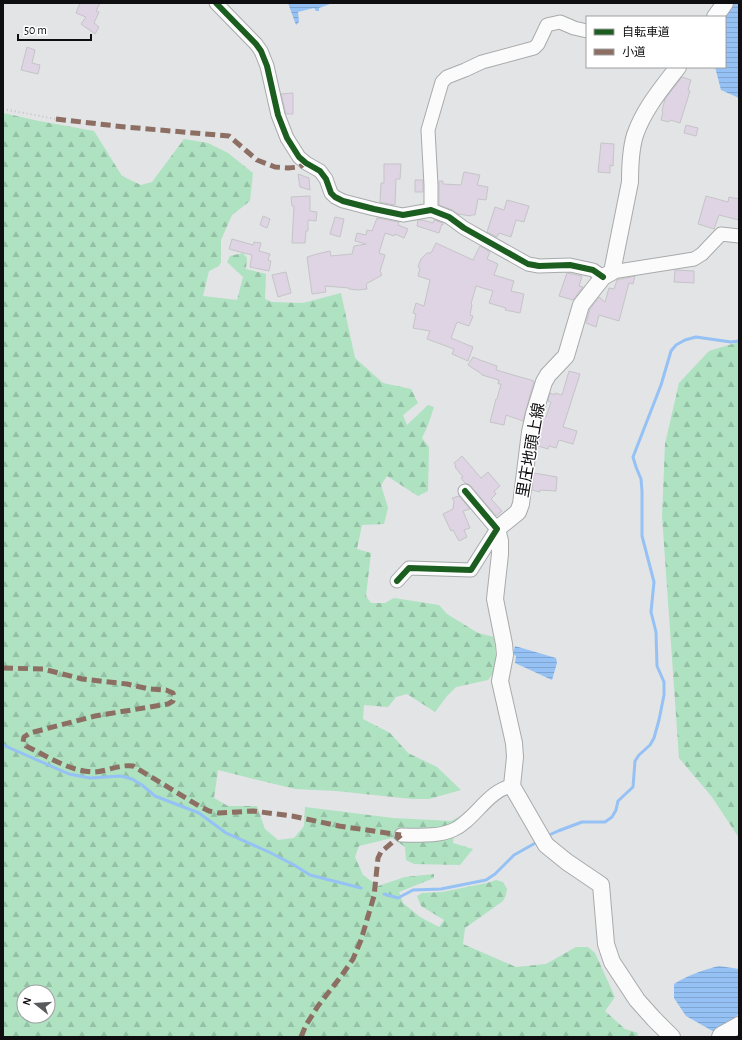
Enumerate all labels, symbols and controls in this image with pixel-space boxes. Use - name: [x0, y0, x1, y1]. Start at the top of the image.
- scale bar: [18, 16, 91, 42]
- legend: [586, 16, 726, 68]
- text: 50 m: [24, 24, 47, 36]
- text: 自転車道: [622, 25, 670, 38]
- text: 小道: [622, 45, 646, 58]
- street label: 里庄地頭上線: [514, 401, 547, 499]
- north arrow: [16, 984, 56, 1024]
- text: N: [21, 996, 33, 1006]

